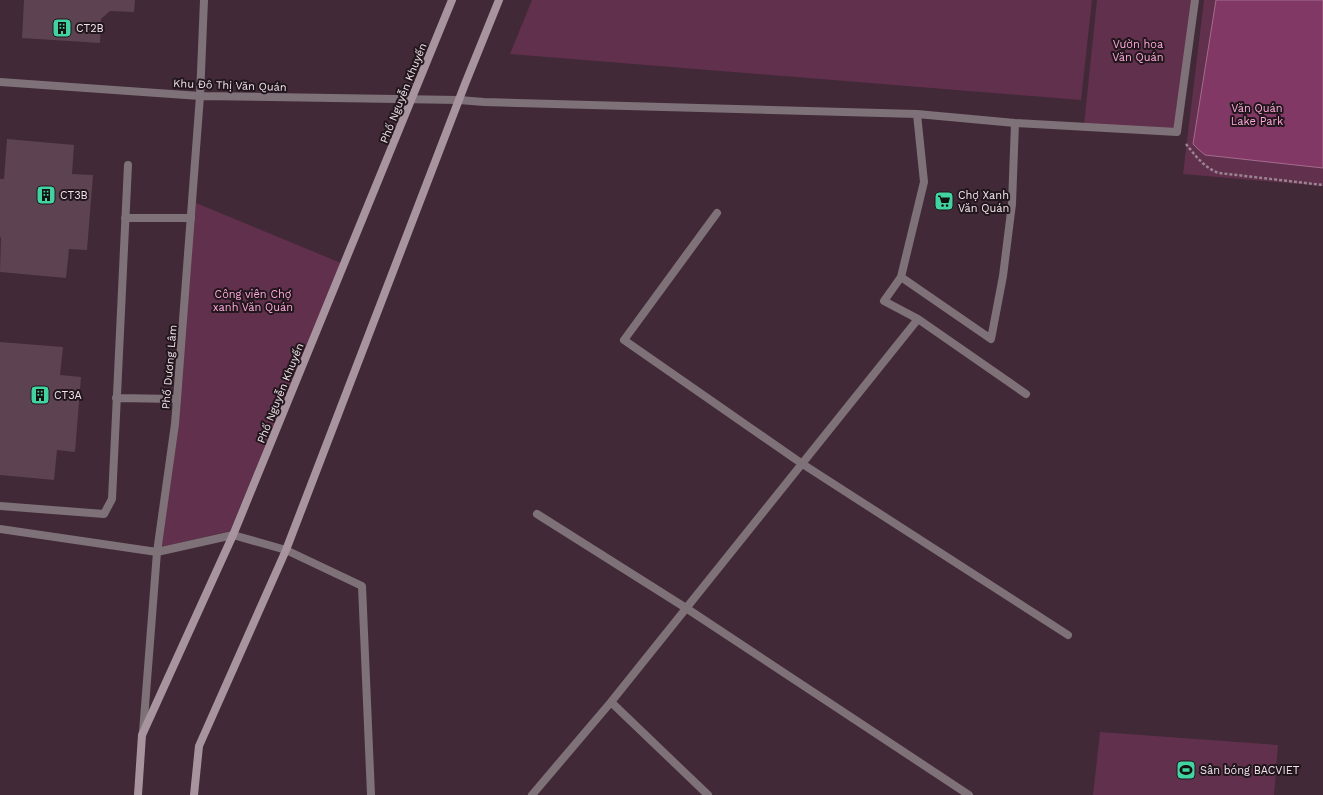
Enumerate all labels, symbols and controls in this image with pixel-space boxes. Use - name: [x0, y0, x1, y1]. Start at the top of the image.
- building icon: CT2B: [51, 17, 73, 39]
- place label: CT2B: [76, 22, 104, 35]
- park label: Vườn hoa Văn Quán: [1112, 38, 1164, 64]
- street label: Phố Nguyễn Khuyến: [377, 41, 429, 145]
- street label: Khu Đô Thị Văn Quán: [173, 77, 287, 94]
- park label: Văn Quán Lake Park: [1231, 102, 1283, 128]
- building icon: CT3B: [35, 184, 57, 206]
- place label: CT3B: [60, 189, 88, 202]
- place label: Chợ Xanh Văn Quán: [958, 189, 1009, 215]
- supermarket icon: Chợ Xanh Văn Quán: [933, 190, 955, 212]
- park label: Công viên Chợ xanh Văn Quán: [213, 288, 293, 314]
- street label: Phố Dương Lâm: [159, 324, 180, 410]
- street label: Phố Nguyễn Khuyến: [254, 341, 306, 445]
- building icon: CT3A: [29, 384, 51, 406]
- place label: CT3A: [54, 389, 82, 402]
- sports icon: Sân bóng BACVIET: [1175, 759, 1197, 781]
- place label: Sân bóng BACVIET: [1200, 764, 1300, 777]

